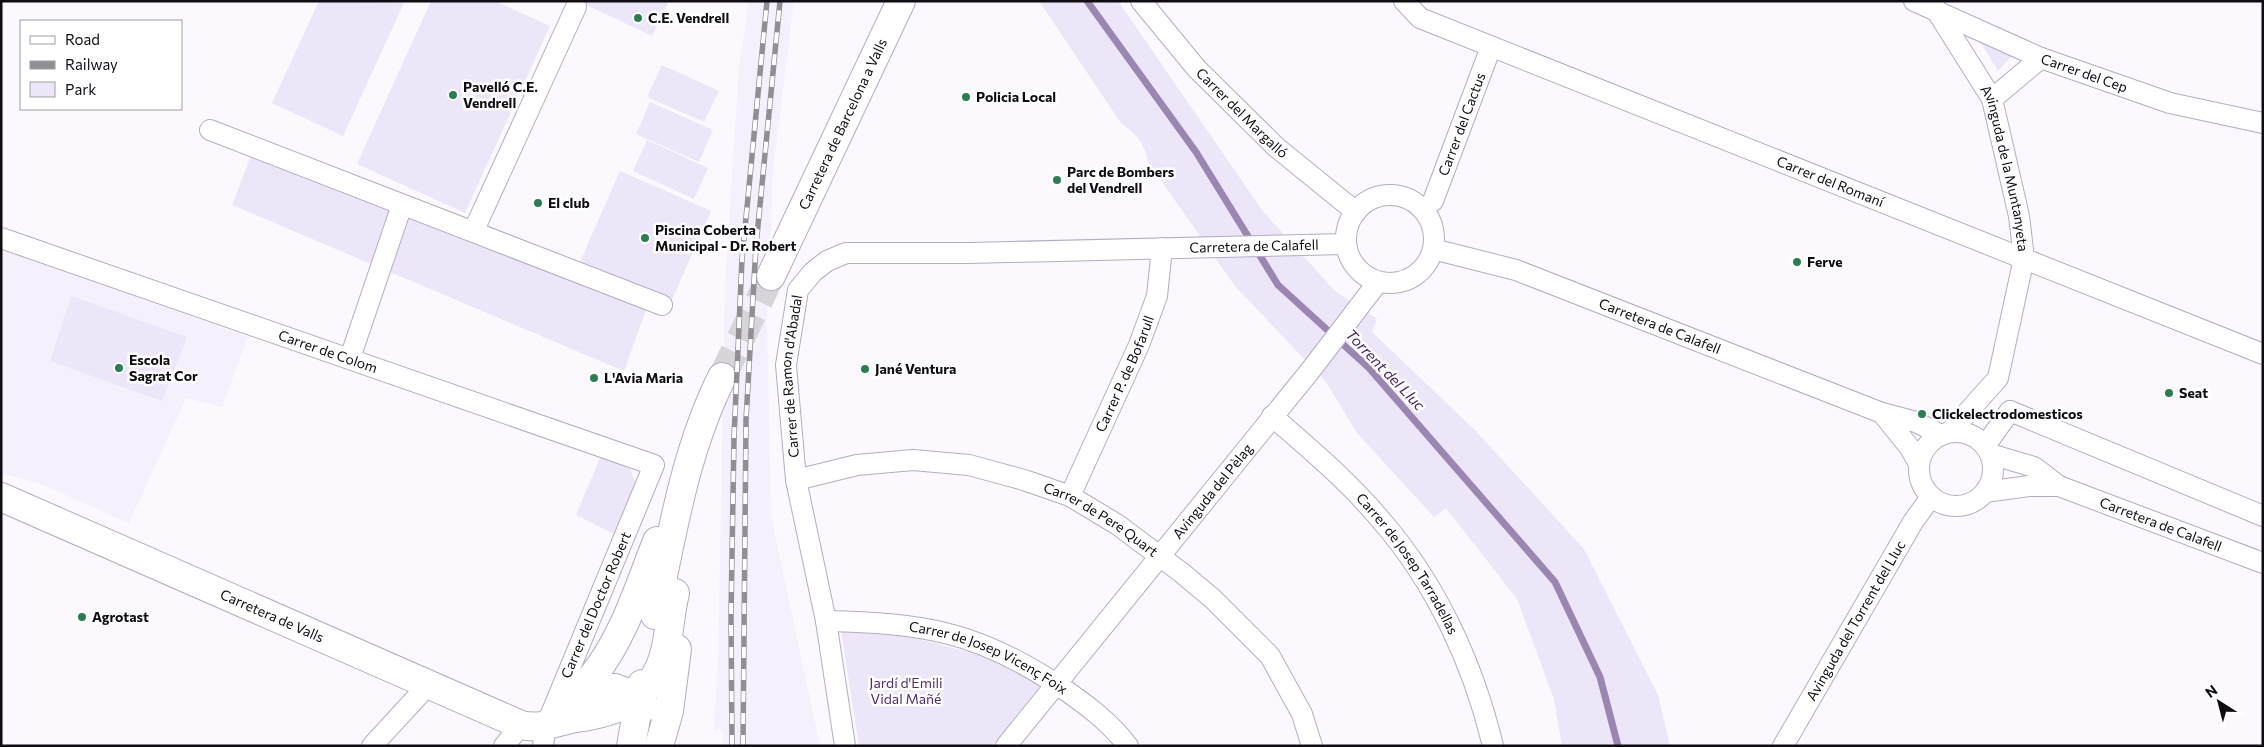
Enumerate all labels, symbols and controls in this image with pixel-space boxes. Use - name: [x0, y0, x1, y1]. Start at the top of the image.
- place label: C.E. Vendrell: [648, 9, 729, 26]
- marker: C.E. Vendrell: [632, 12, 644, 24]
- legend: [20, 20, 182, 110]
- text: Road: [65, 30, 100, 48]
- street label: Carretera de Barcelona a Valls: [795, 35, 890, 212]
- street label: Carrer del Cep: [2039, 50, 2130, 96]
- text: Railway: [65, 55, 118, 73]
- street label: Carrer del Margalló: [1193, 64, 1292, 161]
- street label: Carrer del Cactus: [1434, 70, 1489, 178]
- place label: Pavelló C.E. Vendrell: [463, 78, 538, 111]
- text: Park: [65, 80, 96, 98]
- street label: Avinguda de la Muntanyeta: [1977, 81, 2032, 252]
- place label: Policia Local: [976, 88, 1056, 105]
- marker: Pavelló C.E. Vendrell: [447, 89, 459, 101]
- marker: Policia Local: [960, 91, 972, 103]
- street label: Carrer del Romaní: [1774, 152, 1887, 210]
- place label: Parc de Bombers del Vendrell: [1067, 163, 1175, 196]
- marker: Parc de Bombers del Vendrell: [1051, 174, 1063, 186]
- place label: El club: [548, 194, 590, 211]
- marker: El club: [532, 197, 544, 209]
- place label: Piscina Coberta Municipal - Dr. Robert: [655, 221, 797, 254]
- marker: Piscina Coberta Municipal - Dr. Robert: [639, 232, 651, 244]
- street label: Carretera de Calafell: [1189, 236, 1319, 256]
- place label: Ferve: [1807, 253, 1843, 270]
- marker: Ferve: [1791, 256, 1803, 268]
- street label: Carrer de Ramon d'Abadal: [777, 293, 805, 459]
- street label: Carretera de Calafell: [1597, 294, 1723, 357]
- street label: Carrer P. de Bofarull: [1091, 313, 1157, 435]
- water label: Torrent del Lluc: [1342, 325, 1429, 414]
- street label: Carrer de Colom: [276, 326, 380, 376]
- place label: Escola Sagrat Cor: [129, 351, 198, 384]
- place label: Jané Ventura: [875, 360, 956, 377]
- marker: Escola Sagrat Cor: [113, 362, 125, 374]
- marker: Jané Ventura: [859, 363, 871, 375]
- place label: L'Avia Maria: [604, 369, 683, 386]
- marker: L'Avia Maria: [588, 372, 600, 384]
- place label: Seat: [2179, 384, 2208, 401]
- marker: Seat: [2163, 387, 2175, 399]
- place label: Clickelectrodomesticos: [1932, 405, 2083, 422]
- marker: Clickelectrodomesticos: [1916, 408, 1928, 420]
- street label: Avinguda del Pèlag: [1169, 440, 1256, 542]
- street label: Carrer de Pere Quart: [1041, 478, 1162, 560]
- street label: Carrer de Josep Tarradellas: [1353, 489, 1462, 637]
- street label: Carretera de Calafell: [2097, 493, 2224, 555]
- street label: Carrer del Doctor Robert: [557, 529, 634, 681]
- street label: Avinguda del Torrent del Lluc: [1802, 537, 1909, 703]
- street label: Carretera de Valls: [218, 585, 327, 646]
- place label: Agrotast: [92, 608, 149, 625]
- marker: Agrotast: [76, 611, 88, 623]
- street label: Carrer de Josep Vicenç Foix: [908, 617, 1071, 698]
- park label: Jardí d'Emili Vidal Mañé: [869, 674, 943, 707]
- north arrow: [2194, 677, 2244, 727]
- text: N: [2202, 681, 2220, 701]

